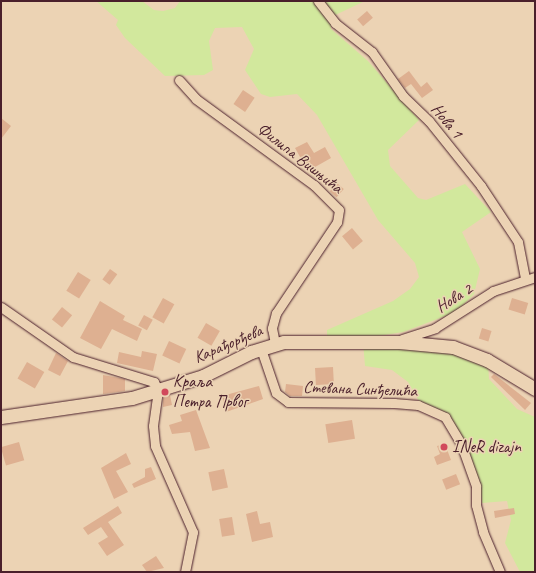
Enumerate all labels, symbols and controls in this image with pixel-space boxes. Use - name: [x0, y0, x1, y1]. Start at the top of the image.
- street label: Нова 1: [427, 99, 467, 143]
- street label: Филипа Вишњића: [253, 118, 347, 198]
- street label: Нова 2: [432, 279, 476, 317]
- street label: Карађорђева: [191, 320, 265, 368]
- place label: Краља Петра Првог: [173, 372, 247, 412]
- street label: Стевана Синђелића: [303, 377, 417, 401]
- marker: Краља Петра Првог: [160, 387, 170, 397]
- place label: INeR dizajn: [452, 437, 521, 457]
- marker: INeR dizajn: [439, 442, 449, 452]

